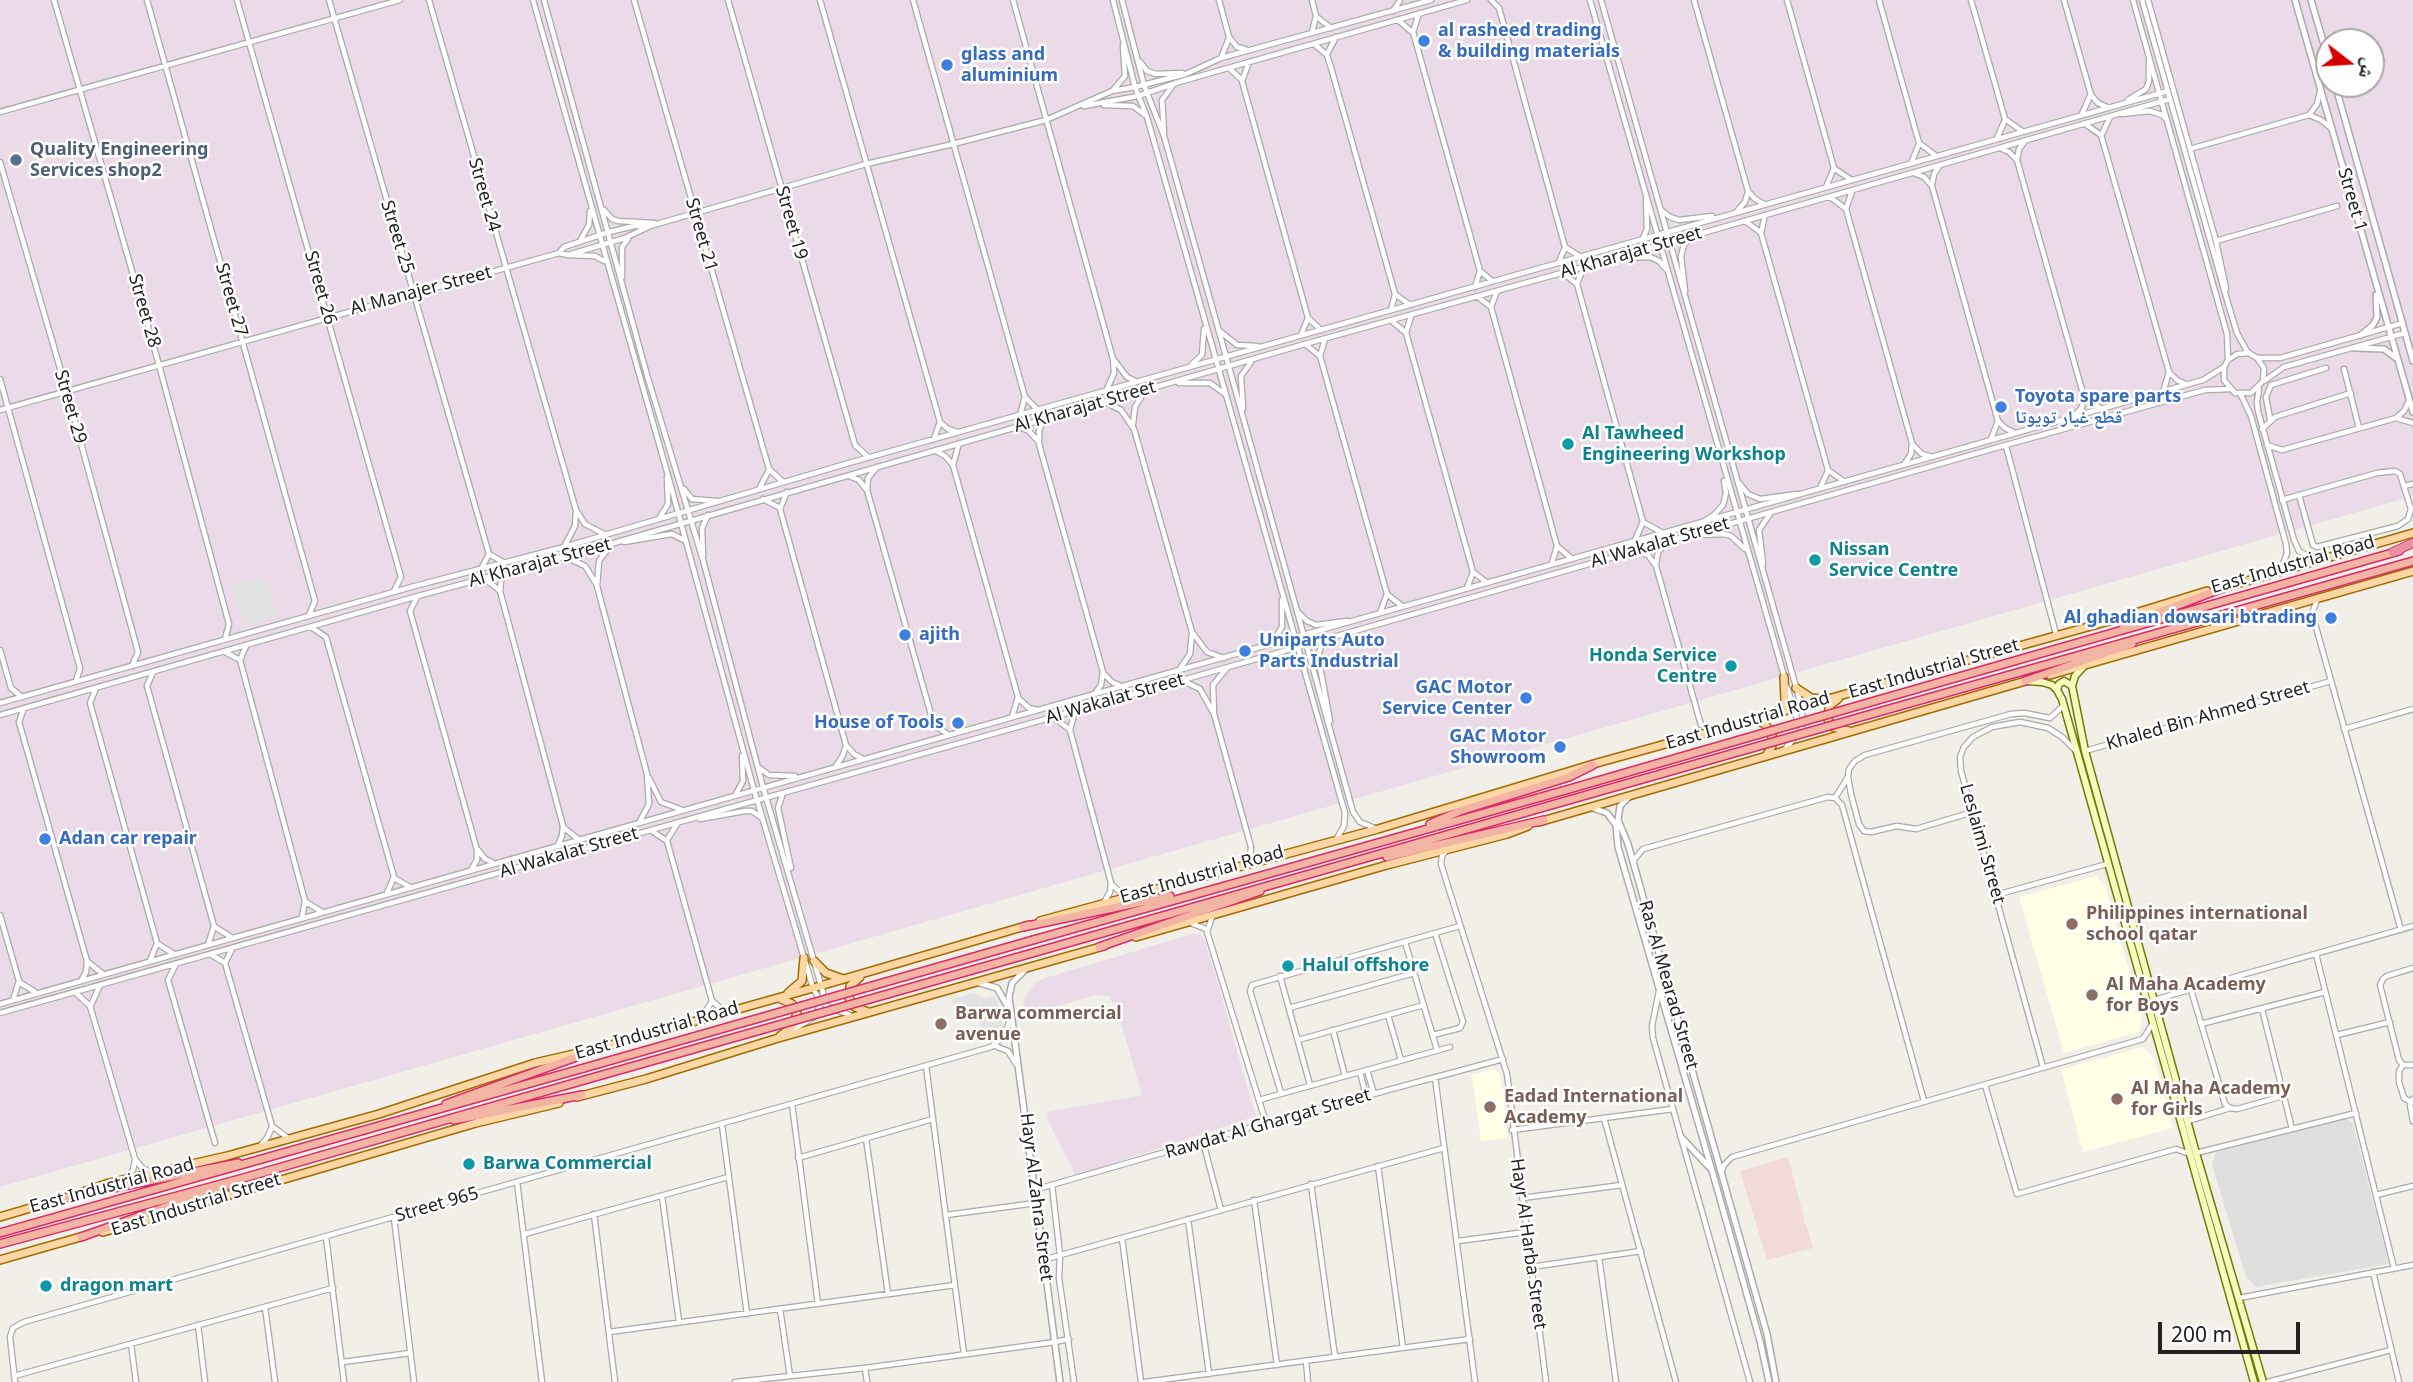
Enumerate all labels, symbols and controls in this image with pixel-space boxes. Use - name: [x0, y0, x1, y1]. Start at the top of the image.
- place label: al rasheed trading & building materials: [1438, 20, 1620, 62]
- north arrow: [2315, 28, 2385, 98]
- marker: al rasheed trading & building materials: [1416, 33, 1432, 49]
- place label: glass and aluminium: [961, 44, 1058, 86]
- text: ش: [2353, 55, 2384, 82]
- marker: glass and aluminium: [939, 57, 955, 73]
- place label: Quality Engineering Services shop2: [30, 139, 208, 182]
- marker: Quality Engineering Services shop2: [8, 152, 24, 168]
- street label: Street 24: [463, 156, 505, 234]
- street label: Street 1: [2333, 166, 2371, 234]
- street label: Street 19: [770, 184, 812, 262]
- street label: Street 21: [680, 196, 722, 274]
- street label: Street 25: [376, 198, 418, 276]
- street label: Al Kharajat Street: [1558, 222, 1704, 284]
- street label: Street 26: [299, 249, 341, 327]
- street label: Street 27: [210, 261, 252, 339]
- street label: Al Manajer Street: [348, 262, 494, 320]
- street label: Street 28: [123, 272, 165, 350]
- street label: Street 29: [49, 368, 91, 446]
- street label: Al Kharajat Street: [1012, 376, 1158, 438]
- place label: Toyota spare parts قطع غيار تويوتا: [2015, 386, 2181, 428]
- marker: Toyota spare parts قطع غيار تويوتا: [1993, 399, 2009, 415]
- place label: Al Tawheed Engineering Workshop: [1582, 423, 1786, 466]
- marker: Al Tawheed Engineering Workshop: [1560, 436, 1576, 452]
- street label: Al Wakalat Street: [1588, 513, 1732, 573]
- street label: East Industrial Road: [2209, 531, 2377, 599]
- street label: Al Kharajat Street: [466, 534, 614, 592]
- place label: Nissan Service Centre: [1829, 539, 1958, 582]
- marker: Nissan Service Centre: [1807, 552, 1823, 568]
- place label: Al ghadian dowsari btrading: [2064, 607, 2317, 629]
- marker: Al ghadian dowsari btrading: [2323, 610, 2339, 626]
- place label: ajith: [919, 624, 960, 646]
- marker: ajith: [897, 627, 913, 643]
- place label: Uniparts Auto Parts Industrial: [1259, 630, 1399, 672]
- street label: East Industrial Street: [1846, 634, 2022, 704]
- marker: Uniparts Auto Parts Industrial: [1237, 643, 1253, 659]
- place label: Honda Service Centre: [1589, 645, 1717, 688]
- marker: Honda Service Centre: [1723, 658, 1739, 674]
- street label: Al Wakalat Street: [1043, 669, 1187, 729]
- place label: GAC Motor Service Center: [1382, 677, 1512, 720]
- street label: Khaled Bin Ahmed Street: [2104, 677, 2312, 755]
- street label: East Industrial Road: [1664, 687, 1832, 755]
- marker: GAC Motor Service Center: [1518, 690, 1534, 706]
- place label: House of Tools: [814, 712, 944, 734]
- marker: House of Tools: [950, 715, 966, 731]
- place label: GAC Motor Showroom: [1449, 726, 1546, 768]
- marker: GAC Motor Showroom: [1552, 739, 1568, 755]
- street label: Leslaimi Street: [1955, 781, 2009, 907]
- street label: Al Wakalat Street: [497, 823, 641, 883]
- place label: Adan car repair: [59, 828, 197, 850]
- marker: Adan car repair: [37, 831, 53, 847]
- street label: East Industrial Road: [1118, 841, 1286, 909]
- street label: Ras Al Mearad Street: [1633, 898, 1703, 1072]
- place label: Philippines international school qatar: [2086, 903, 2308, 946]
- marker: Philippines international school qatar: [2064, 916, 2080, 932]
- place label: Halul offshore: [1302, 955, 1429, 977]
- marker: Halul offshore: [1280, 958, 1296, 974]
- place label: Al Maha Academy for Boys: [2106, 974, 2266, 1016]
- marker: Al Maha Academy for Boys: [2084, 987, 2100, 1003]
- street label: East Industrial Road: [573, 997, 741, 1065]
- place label: Barwa commercial avenue: [955, 1003, 1122, 1046]
- marker: Barwa commercial avenue: [933, 1016, 949, 1032]
- place label: Al Maha Academy for Girls: [2131, 1078, 2291, 1120]
- street label: Rawdat Al Ghargat Street: [1163, 1084, 1373, 1164]
- place label: Eadad International Academy: [1504, 1086, 1683, 1128]
- marker: Al Maha Academy for Girls: [2109, 1091, 2125, 1107]
- marker: Eadad International Academy: [1482, 1099, 1498, 1115]
- street label: Hayr Al Zahra Street: [1015, 1112, 1057, 1282]
- place label: Barwa Commercial: [483, 1153, 652, 1175]
- street label: East Industrial Road: [27, 1154, 197, 1218]
- marker: Barwa Commercial: [461, 1156, 477, 1172]
- street label: Hayr Al Harba Street: [1505, 1157, 1551, 1331]
- street label: East Industrial Street: [109, 1169, 283, 1241]
- street label: Street 965: [393, 1183, 481, 1227]
- place label: dragon mart: [60, 1275, 173, 1297]
- marker: dragon mart: [38, 1278, 54, 1294]
- scale bar: [2161, 1308, 2303, 1352]
- text: 200 m: [2171, 1320, 2232, 1348]

